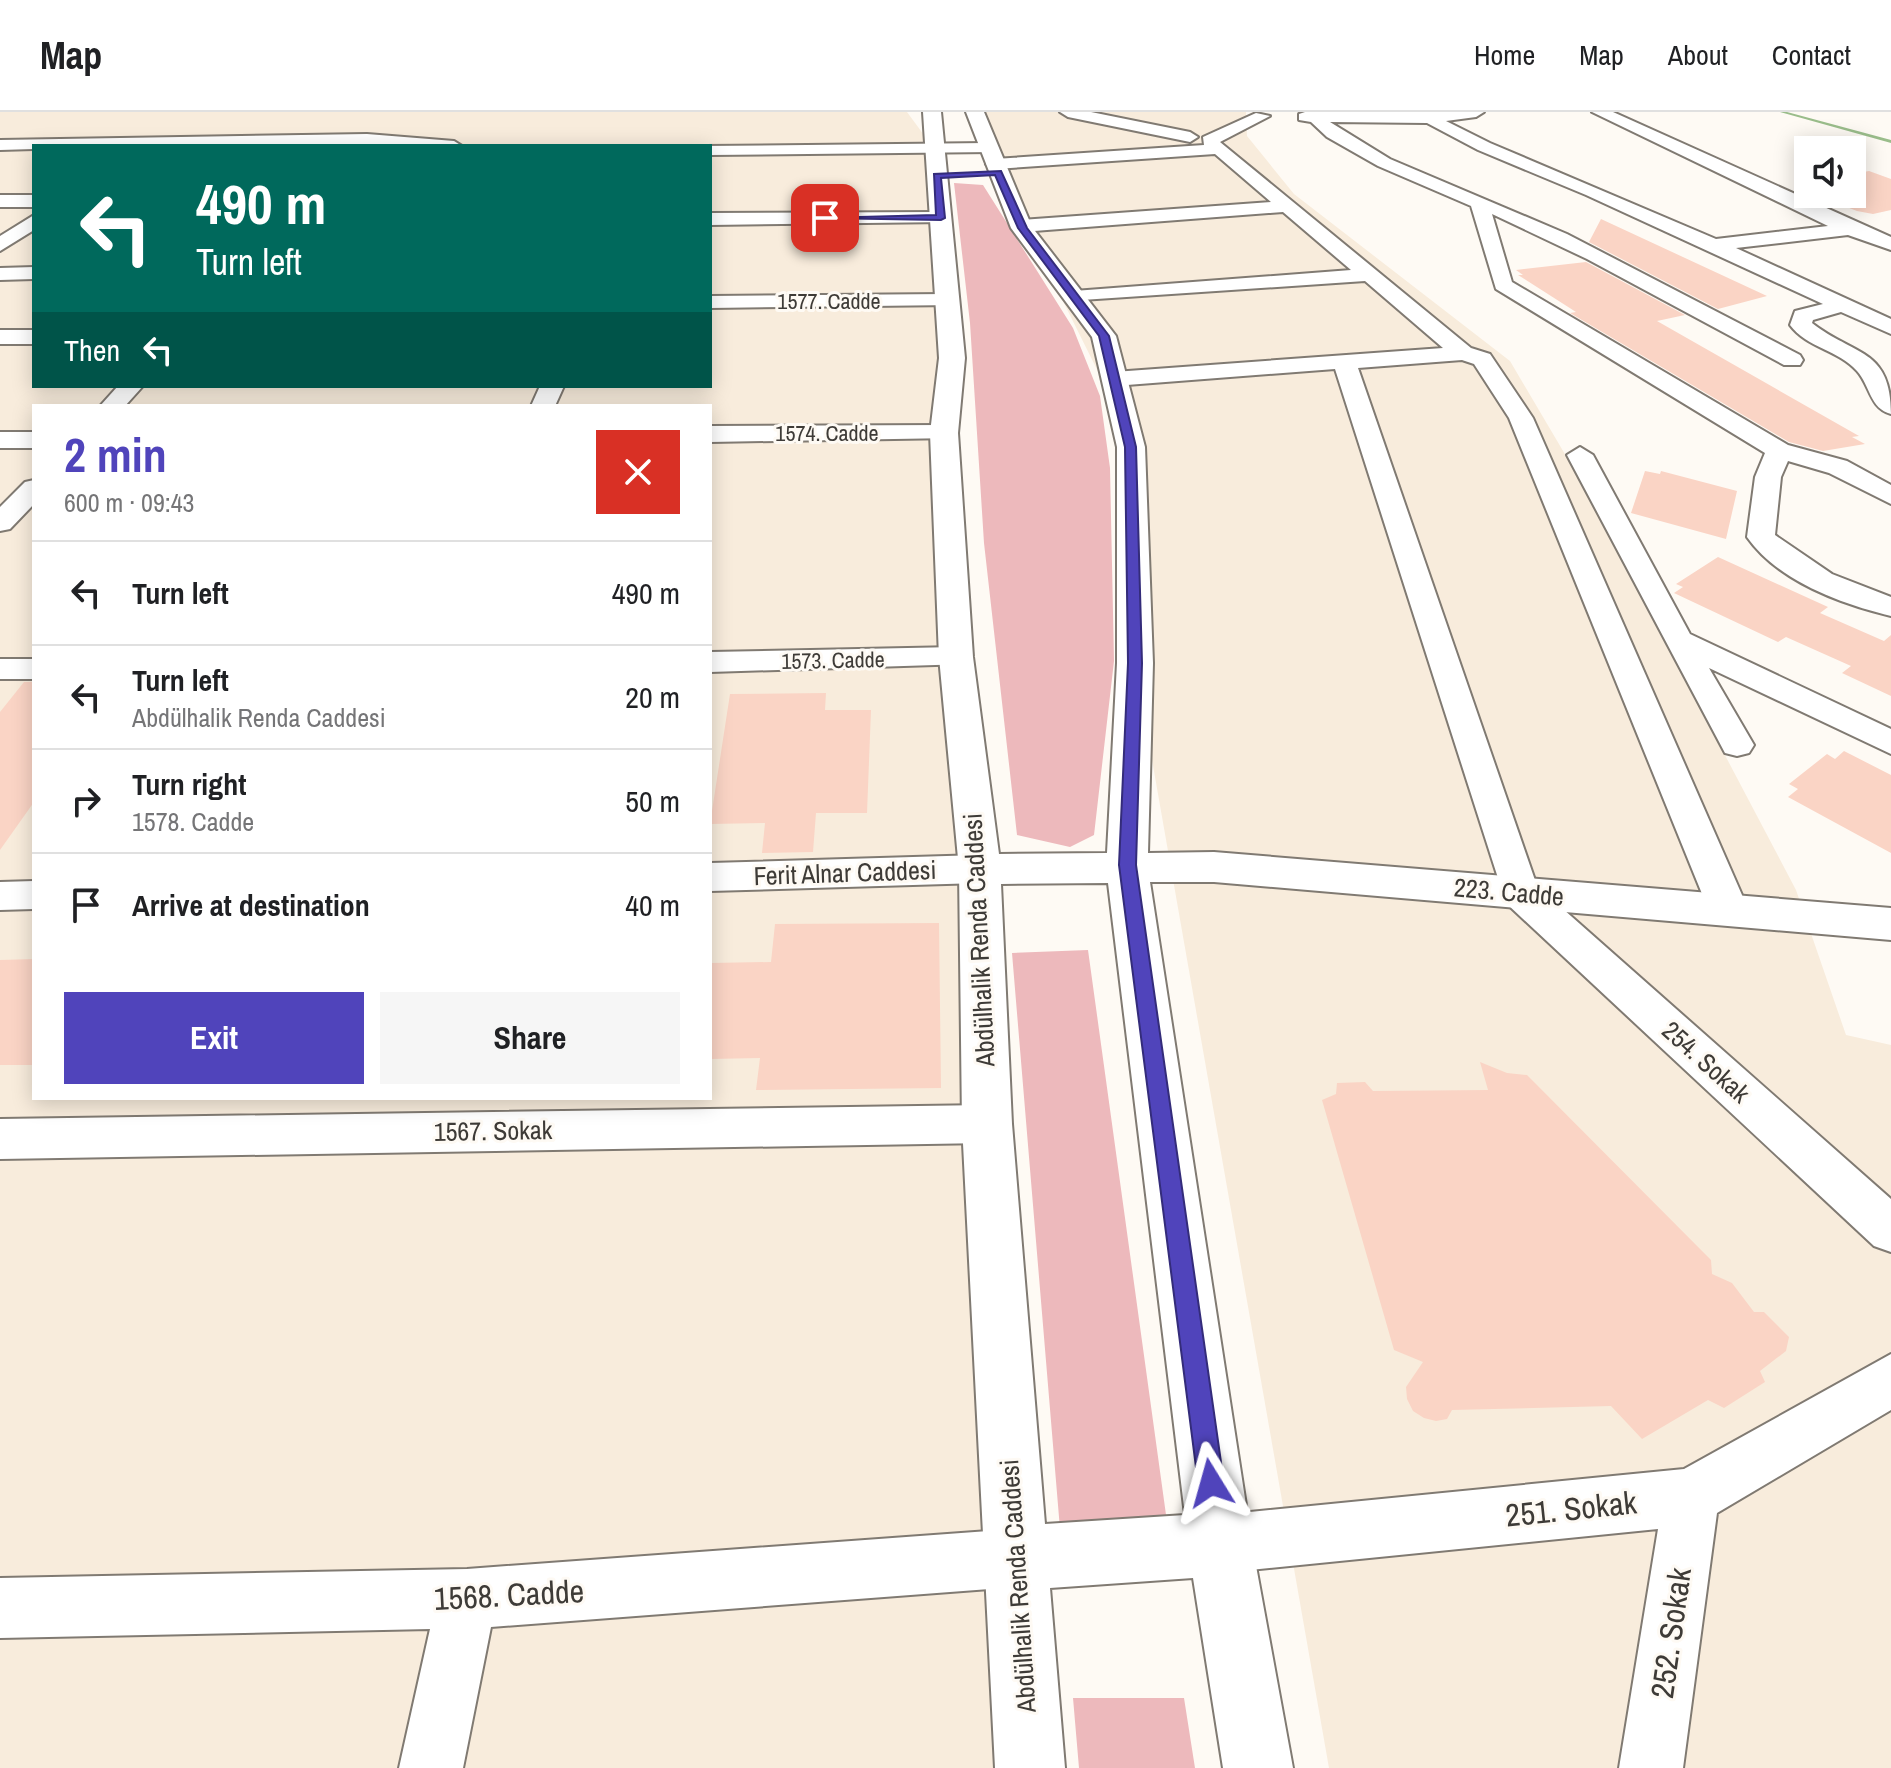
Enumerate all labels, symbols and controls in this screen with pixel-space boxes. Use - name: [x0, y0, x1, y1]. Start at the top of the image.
- text: Map: [40, 30, 102, 81]
- text: Home: [1474, 36, 1535, 74]
- text: Map: [1579, 36, 1624, 74]
- text: About: [1668, 36, 1728, 74]
- text: Contact: [1772, 36, 1851, 74]
- map controls: [1794, 136, 1866, 208]
- button: sound: [1794, 136, 1866, 208]
- text: 490 m: [196, 166, 326, 241]
- icon: left: [64, 176, 168, 280]
- pin: [791, 184, 859, 252]
- icon: arrive: [803, 196, 847, 240]
- text: Turn left: [196, 238, 302, 286]
- street label: 1577. Cadde: [777, 286, 881, 316]
- icon: left: [136, 328, 180, 372]
- text: Then: [64, 330, 120, 370]
- street label: 1574. Cadde: [775, 418, 879, 448]
- text: 2 min: [64, 422, 167, 487]
- button: close: [596, 430, 680, 514]
- text: 600 m · 09:43: [64, 485, 194, 520]
- icon: left: [64, 571, 108, 615]
- text: Turn left: [132, 573, 229, 613]
- text: 490 m: [612, 573, 680, 613]
- street label: 1573. Cadde: [781, 644, 885, 676]
- text: Turn left: [132, 660, 229, 700]
- icon: left: [64, 675, 108, 719]
- text: 20 m: [625, 677, 680, 717]
- text: Abdülhalik Renda Caddesi: [132, 700, 386, 735]
- text: Turn right: [132, 764, 246, 804]
- icon: right: [64, 779, 108, 823]
- text: 50 m: [625, 781, 680, 821]
- text: 1578. Cadde: [132, 804, 254, 839]
- street label: Abdülhalik Renda Caddesi: [954, 812, 1003, 1069]
- street label: Ferit Alnar Caddesi: [753, 852, 937, 893]
- street label: 223. Cadde: [1453, 869, 1565, 914]
- icon: arrive: [64, 883, 108, 927]
- text: Arrive at destination: [132, 885, 370, 925]
- text: 40 m: [625, 885, 680, 925]
- button: Exit: [64, 992, 364, 1084]
- button: Share: [380, 992, 680, 1084]
- street label: 254. Sokak: [1655, 1013, 1758, 1111]
- street label: 1567. Sokak: [433, 1112, 553, 1149]
- position arrow: [1169, 1441, 1253, 1525]
- street label: Abdülhalik Renda Caddesi: [991, 1458, 1044, 1715]
- street label: 251. Sokak: [1503, 1480, 1639, 1537]
- street label: 252. Sokak: [1640, 1564, 1701, 1701]
- street label: 1568. Cadde: [433, 1569, 585, 1620]

